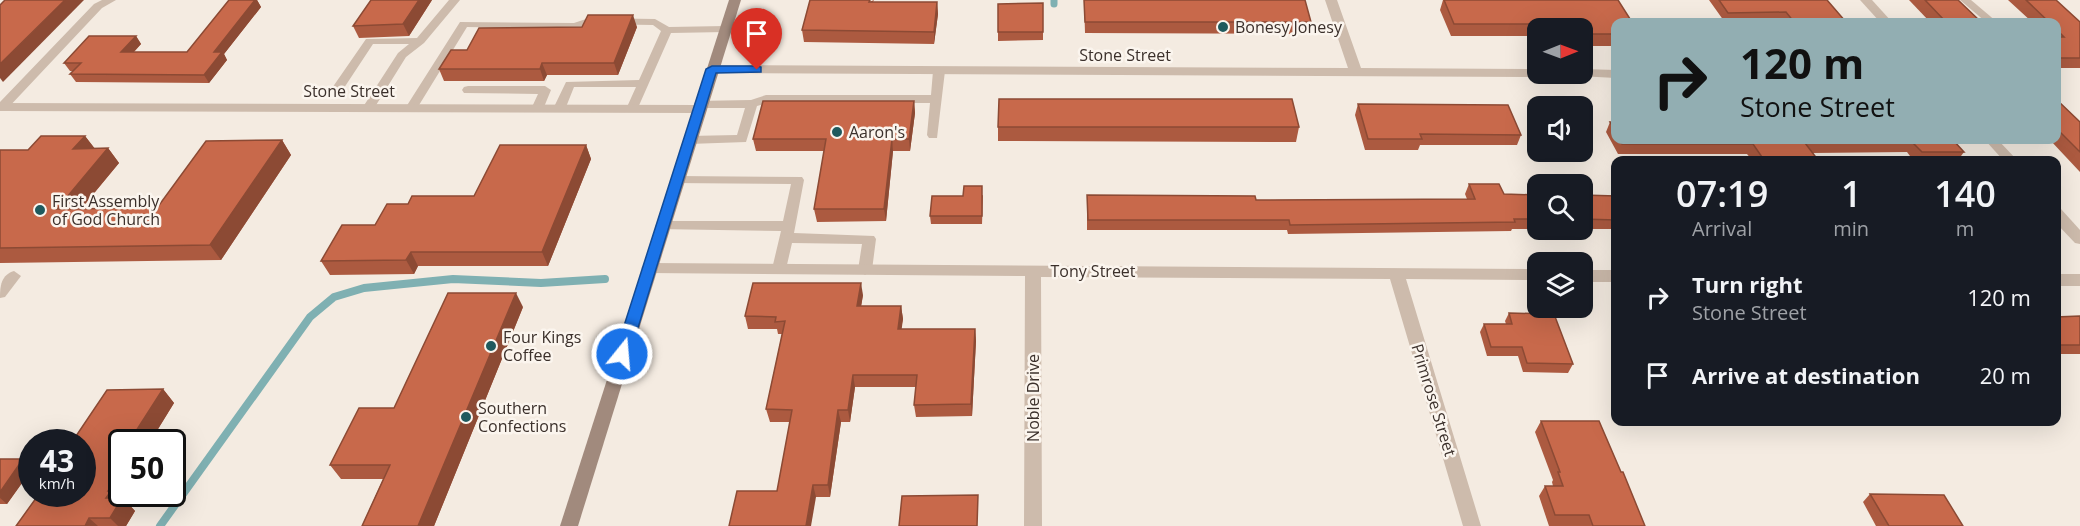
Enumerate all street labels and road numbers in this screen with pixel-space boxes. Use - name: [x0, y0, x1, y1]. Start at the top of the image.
- street label: Stone Street: [1079, 44, 1171, 66]
- street label: Stone Street: [303, 80, 395, 102]
- street label: Tony Street: [1050, 260, 1136, 282]
- street label: Primrose Street: [1406, 341, 1462, 459]
- street label: Noble Drive: [1022, 354, 1044, 442]

